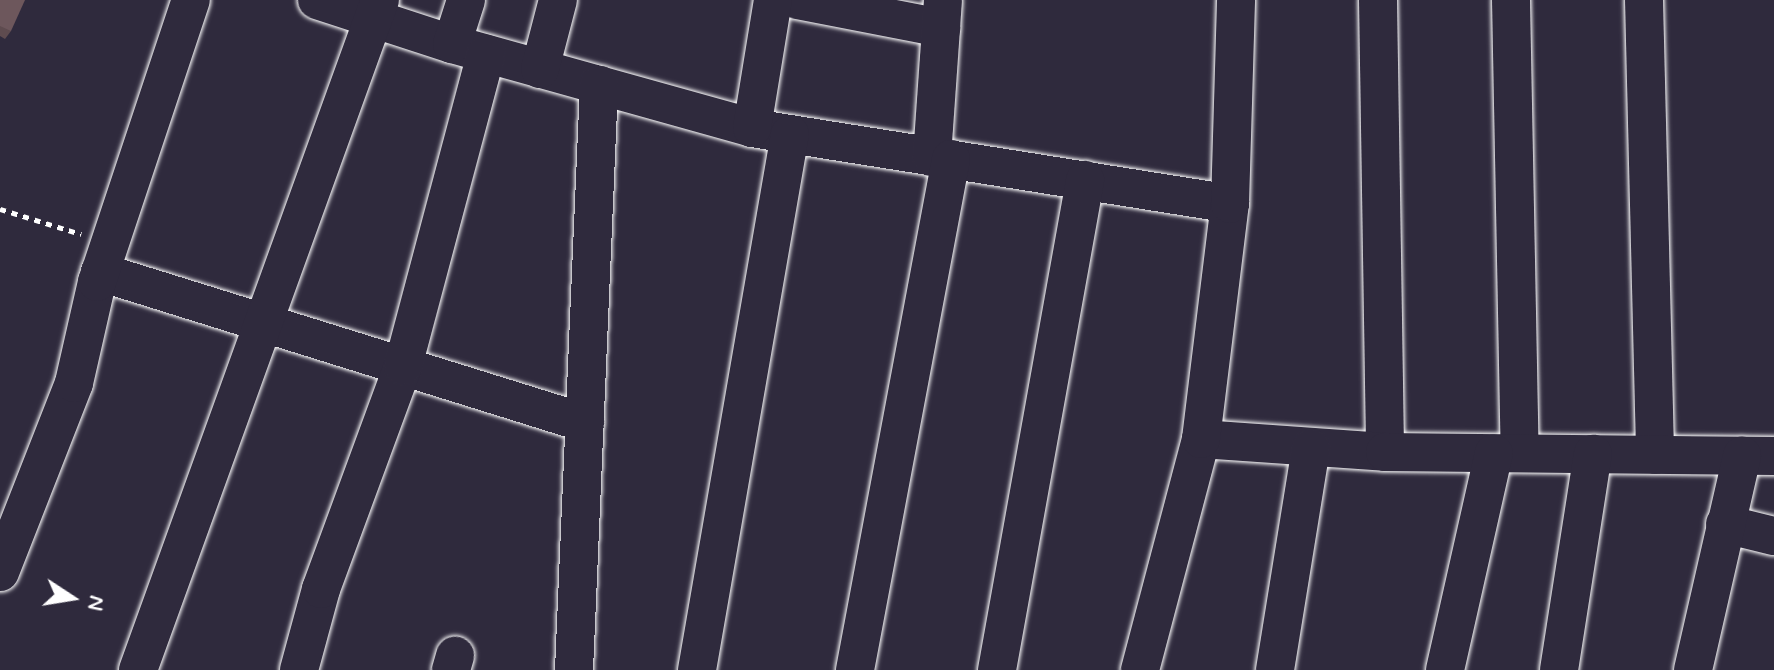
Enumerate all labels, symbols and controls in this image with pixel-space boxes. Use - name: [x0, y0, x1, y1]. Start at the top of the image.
- north arrow: [32, 558, 112, 638]
- text: N: [80, 593, 111, 613]

